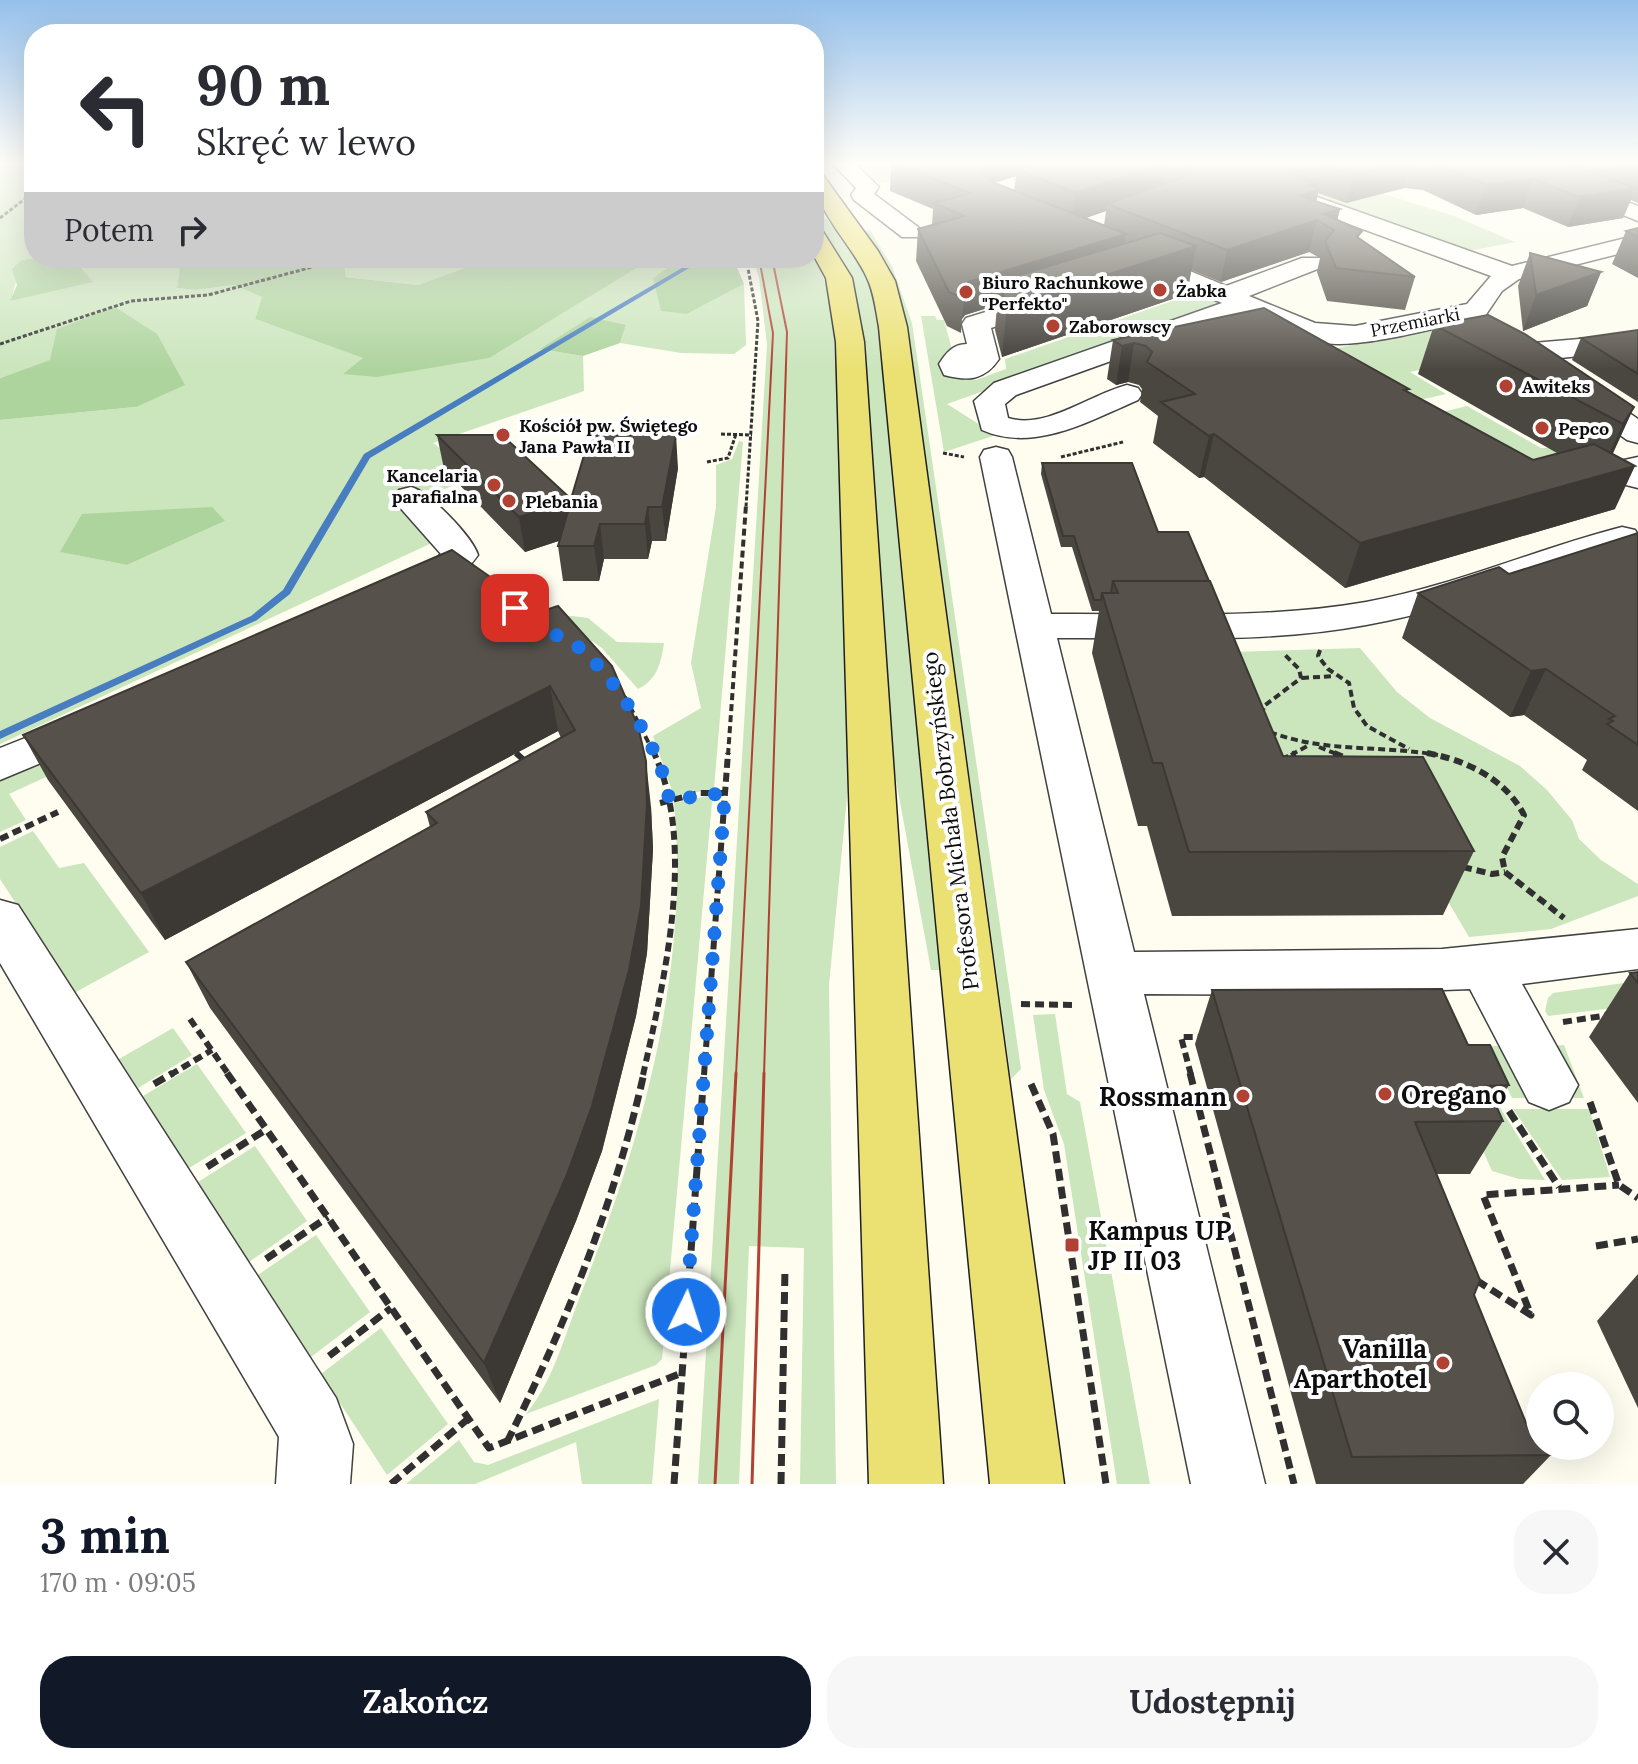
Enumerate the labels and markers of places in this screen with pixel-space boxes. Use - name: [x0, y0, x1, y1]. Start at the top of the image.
- place label: Biuro Rachunkowe "Perfekto": [982, 271, 1144, 315]
- place label: Żabka: [1176, 279, 1227, 302]
- marker: Żabka: [1151, 281, 1169, 299]
- marker: Biuro Rachunkowe "Perfekto": [957, 283, 975, 301]
- place label: Zaborowscy: [1069, 315, 1171, 338]
- marker: Zaborowscy: [1044, 317, 1062, 335]
- place label: Awiteks: [1522, 375, 1591, 398]
- marker: Awiteks: [1497, 377, 1515, 395]
- place label: Kościół pw. Świętego Jana Pawła II: [519, 414, 698, 458]
- place label: Pepco: [1558, 417, 1609, 440]
- marker: Pepco: [1533, 419, 1551, 437]
- marker: Kościół pw. Świętego Jana Pawła II: [494, 426, 512, 444]
- place label: Kancelaria parafialna: [386, 464, 479, 508]
- marker: Kancelaria parafialna: [485, 476, 503, 494]
- place label: Plebania: [525, 490, 599, 513]
- marker: Plebania: [500, 492, 518, 510]
- pin: [481, 574, 549, 642]
- place label: Oregano: [1401, 1078, 1507, 1111]
- place label: Rossmann: [1099, 1080, 1227, 1113]
- marker: Oregano: [1376, 1085, 1394, 1103]
- marker: Rossmann: [1234, 1087, 1252, 1105]
- place label: Kampus UP JP II 03: [1088, 1214, 1232, 1277]
- marker: Kampus UP JP II 03: [1063, 1236, 1081, 1254]
- place label: Vanilla Aparthotel: [1294, 1332, 1427, 1395]
- marker: Vanilla Aparthotel: [1434, 1354, 1452, 1372]

